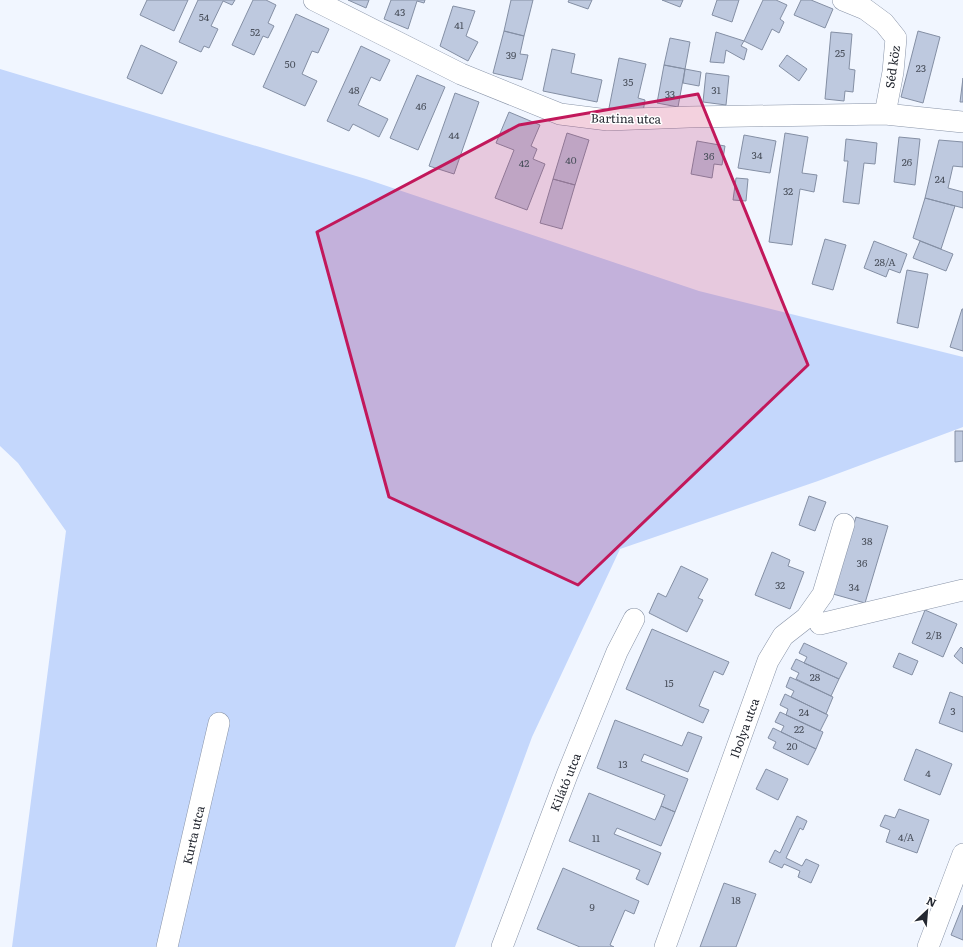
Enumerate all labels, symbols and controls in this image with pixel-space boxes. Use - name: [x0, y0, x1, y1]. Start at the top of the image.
- house number: 43: [395, 4, 405, 19]
- house number: 54: [199, 9, 210, 24]
- house number: 41: [454, 17, 464, 32]
- house number: 52: [250, 24, 260, 39]
- street label: Séd köz: [880, 44, 904, 90]
- house number: 25: [835, 45, 845, 60]
- house number: 39: [506, 47, 516, 62]
- house number: 50: [285, 56, 296, 71]
- house number: 23: [916, 60, 926, 75]
- house number: 35: [623, 74, 633, 89]
- house number: 48: [348, 82, 360, 97]
- house number: 31: [711, 82, 721, 97]
- house number: 33: [665, 86, 675, 101]
- house number: 46: [416, 98, 427, 113]
- street label: Bartina utca: [591, 108, 662, 128]
- house number: 44: [448, 127, 460, 142]
- house number: 34: [752, 147, 763, 162]
- house number: 36: [704, 148, 715, 163]
- house number: 40: [565, 152, 577, 167]
- house number: 26: [902, 154, 913, 169]
- house number: 42: [519, 155, 529, 170]
- house number: 24: [935, 171, 946, 186]
- house number: 32: [783, 183, 793, 198]
- house number: 28/A: [874, 254, 896, 269]
- house number: 38: [862, 533, 873, 548]
- house number: 36: [857, 555, 868, 570]
- house number: 32: [775, 577, 785, 592]
- house number: 34: [849, 579, 860, 594]
- house number: 2/B: [926, 627, 942, 642]
- house number: 28: [810, 669, 821, 684]
- house number: 15: [664, 675, 674, 690]
- street label: Ibolya utca: [725, 695, 763, 761]
- house number: 3: [950, 703, 956, 718]
- house number: 24: [799, 704, 810, 719]
- house number: 22: [794, 721, 804, 736]
- house number: 20: [787, 738, 798, 753]
- street label: Kilátó utca: [545, 749, 585, 814]
- house number: 13: [618, 756, 628, 771]
- house number: 4: [925, 765, 931, 780]
- street label: Kurta utca: [177, 803, 209, 866]
- house number: 4/A: [898, 829, 915, 844]
- house number: 11: [592, 830, 600, 845]
- north arrow: [907, 891, 947, 931]
- house number: 18: [731, 892, 741, 907]
- text: N: [924, 892, 939, 910]
- house number: 9: [589, 899, 595, 914]

